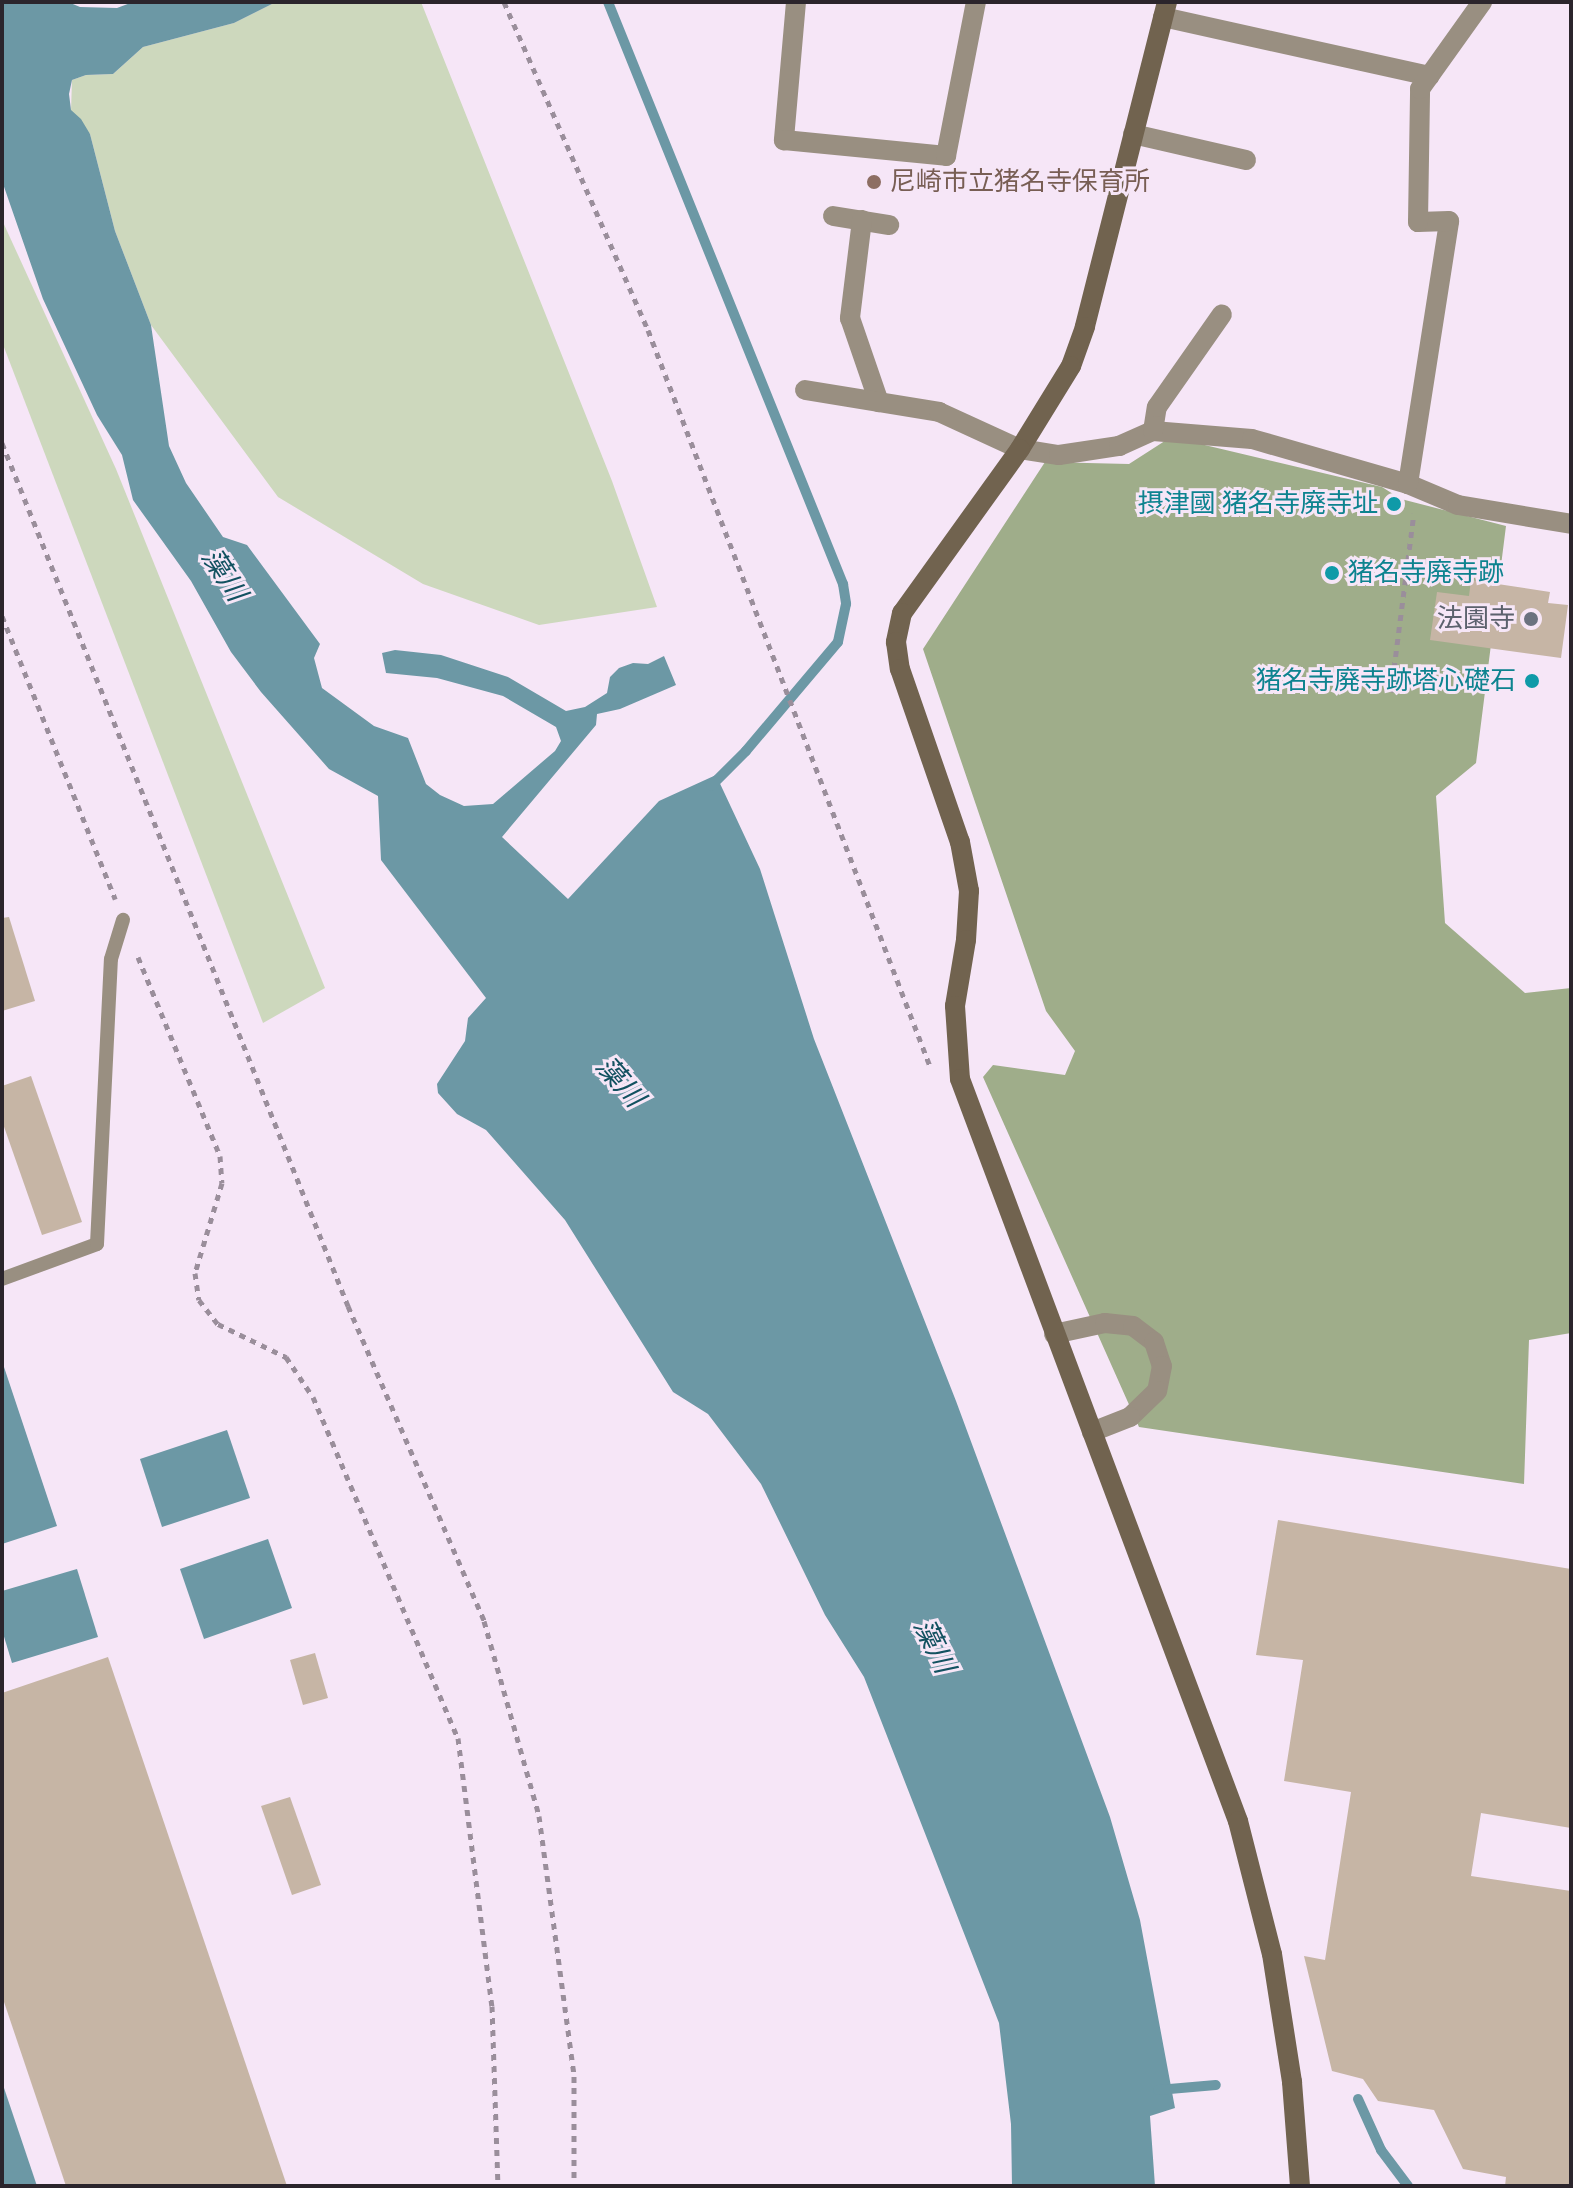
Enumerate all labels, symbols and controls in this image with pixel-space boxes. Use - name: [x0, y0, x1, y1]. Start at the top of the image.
- place label: 尼崎市立猪名寺保育所: [890, 166, 1150, 198]
- marker: 尼崎市立猪名寺保育所: [865, 173, 883, 191]
- place label: 摂津國 猪名寺廃寺址: [1137, 488, 1378, 520]
- marker: 摂津國 猪名寺廃寺址: [1385, 495, 1403, 513]
- water label: 藻川: [195, 542, 253, 608]
- place label: 猪名寺廃寺跡: [1348, 557, 1504, 589]
- marker: 猪名寺廃寺跡: [1323, 564, 1341, 582]
- place label: 法園寺: [1437, 603, 1515, 635]
- marker: 法園寺: [1522, 610, 1540, 628]
- place label: 猪名寺廃寺跡塔心礎石: [1256, 665, 1516, 697]
- marker: 猪名寺廃寺跡塔心礎石: [1523, 672, 1541, 690]
- water label: 藻川: [589, 1050, 651, 1114]
- water label: 藻川: [907, 1613, 961, 1679]

